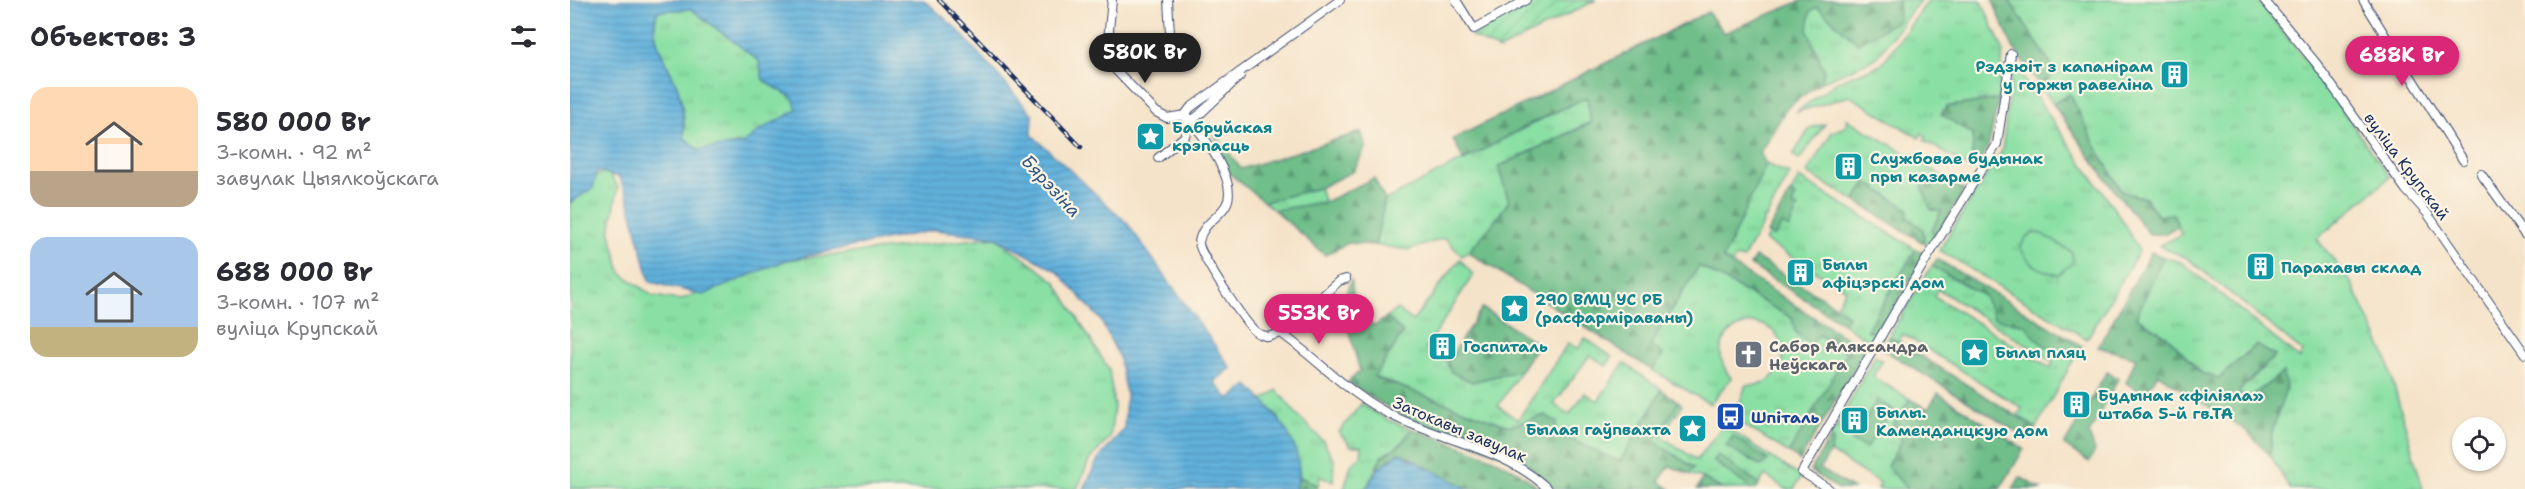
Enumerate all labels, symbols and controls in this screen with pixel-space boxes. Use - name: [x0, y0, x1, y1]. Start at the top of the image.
- text: Объектов: 3: [30, 19, 196, 54]
- icon: filters: [507, 20, 540, 53]
- pin: 580K Br: [1090, 33, 1200, 84]
- pin: 688K Br: [2347, 36, 2457, 87]
- text: 580K Br: [1103, 39, 1187, 65]
- text: 688K Br: [2359, 42, 2445, 68]
- place label: Рэдзюіт з капанірам у горжы равеліна: [1976, 56, 2154, 95]
- building icon: Рэдзюіт з капанірам у горжы равеліна: [2158, 59, 2190, 91]
- text: 580 000 Br: [216, 104, 371, 139]
- street label: вуліца Крупскай: [2359, 108, 2454, 224]
- icon: home: [78, 111, 150, 183]
- place label: Бабруйская крэпасць: [1172, 117, 1273, 156]
- place icon: Бабруйская крэпасць: [1135, 120, 1167, 152]
- text: 3-комн. · 92 m²: [216, 139, 372, 165]
- place label: Службовае будынак пры казарме: [1870, 148, 2043, 187]
- water label: Бярэзіна: [1016, 150, 1086, 222]
- building icon: Службовае будынак пры казарме: [1833, 151, 1865, 183]
- text: завулак Цыялкоўскага: [216, 165, 439, 191]
- building icon: Парахавы склад: [2244, 251, 2276, 283]
- text: 688 000 Br: [216, 254, 373, 289]
- place label: Былы афіцэрскі дом: [1822, 254, 1945, 293]
- building icon: Былы афіцэрскі дом: [1785, 257, 1817, 289]
- place label: Парахавы склад: [2281, 257, 2422, 278]
- icon: home: [78, 261, 150, 333]
- text: 3-комн. · 107 m²: [216, 289, 380, 315]
- place label: 290 ВМЦ УС РБ (расфарміраваны): [1535, 289, 1693, 328]
- place icon: 290 ВМЦ УС РБ (расфарміраваны): [1498, 292, 1530, 324]
- pin: 553K Br: [1264, 294, 1374, 345]
- text: 553K Br: [1278, 300, 1360, 326]
- text: вуліца Крупскай: [216, 315, 378, 341]
- building icon: Госпиталь: [1426, 330, 1458, 362]
- place label: Госпиталь: [1463, 336, 1548, 357]
- place label: Сабор Аляксандра Неўскага: [1769, 336, 1928, 375]
- place icon: Былы пляц: [1958, 336, 1990, 368]
- church icon: Сабор Аляксандра Неўскага: [1732, 339, 1764, 371]
- place label: Былы пляц: [1995, 342, 2086, 363]
- place label: Будынак «філіяла» штаба 5-й гв.ТА: [2098, 385, 2264, 424]
- building icon: Будынак «філіяла» штаба 5-й гв.ТА: [2061, 388, 2093, 420]
- street label: Затокавы завулак: [1390, 392, 1530, 467]
- bus stop icon: Шпіталь: [1714, 401, 1746, 433]
- place label: Былы. Каменданцкую дом: [1876, 402, 2049, 441]
- building icon: Былы. Каменданцкую дом: [1839, 405, 1871, 437]
- place label: Шпіталь: [1751, 407, 1820, 428]
- place icon: Былая гаўпвахта: [1676, 413, 1708, 445]
- map controls: [2452, 417, 2506, 471]
- button: locate: [2452, 417, 2506, 471]
- place label: Былая гаўпвахта: [1526, 419, 1671, 440]

